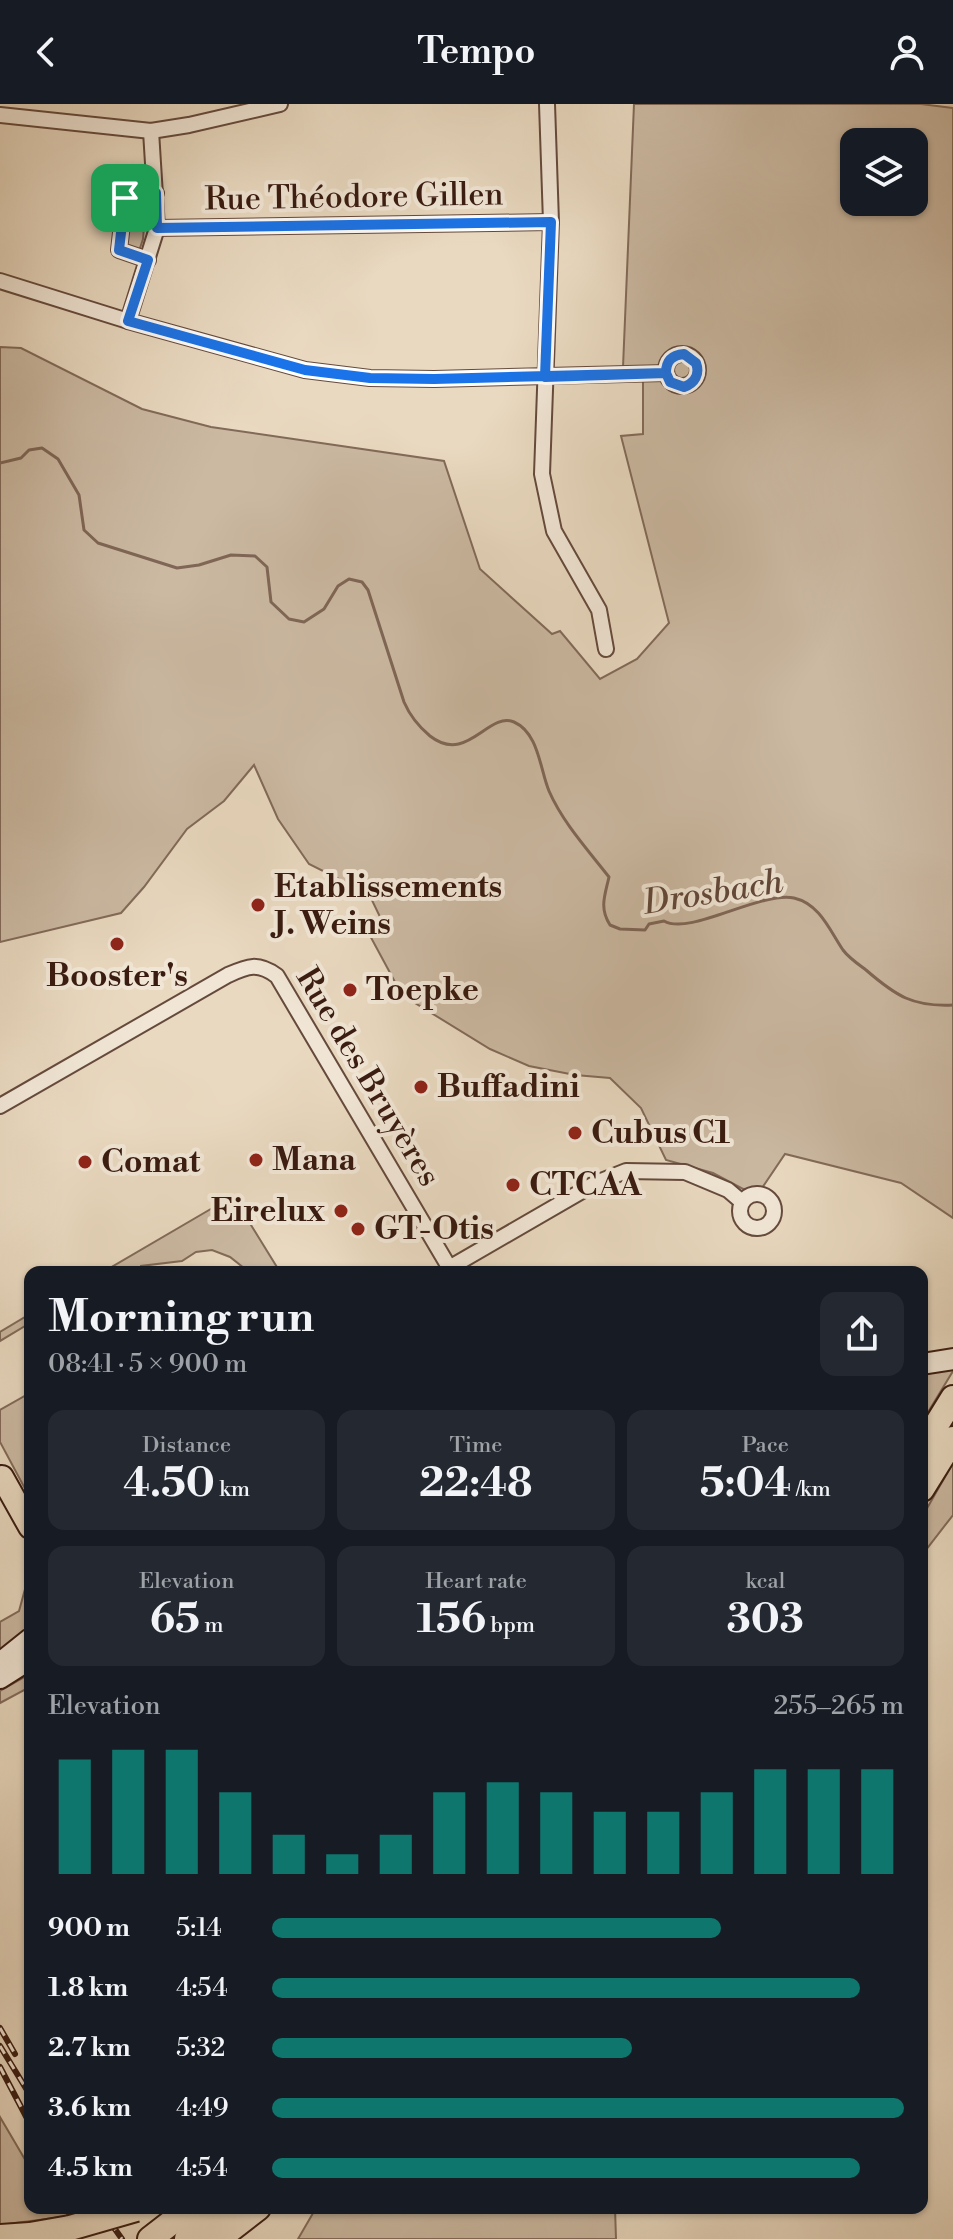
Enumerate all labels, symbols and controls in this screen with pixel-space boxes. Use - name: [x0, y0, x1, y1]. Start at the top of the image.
- icon: back: [24, 30, 68, 74]
- text: Tempo: [417, 30, 536, 75]
- icon: person: [885, 30, 929, 74]
- map controls: [840, 128, 928, 216]
- button: layers: [840, 128, 928, 216]
- pin: [91, 164, 159, 232]
- street label: Rue Théodore Gillen: [204, 174, 504, 220]
- icon: arrive: [103, 176, 147, 220]
- water label: Drosbach: [639, 861, 787, 925]
- place label: Etablissements J. Weins: [270, 867, 502, 944]
- marker: Etablissements J. Weins: [249, 896, 267, 914]
- marker: Booster's: [108, 935, 126, 953]
- place label: Booster's: [46, 956, 188, 996]
- street label: Rue des Bruyères: [287, 960, 449, 1194]
- place label: Toepke: [366, 970, 479, 1010]
- marker: Toepke: [341, 981, 359, 999]
- place label: Buffadini: [437, 1067, 580, 1107]
- marker: Buffadini: [412, 1078, 430, 1096]
- place label: Cubus C1: [591, 1113, 731, 1153]
- marker: Cubus C1: [566, 1124, 584, 1142]
- place label: Mana: [272, 1140, 357, 1180]
- place label: Comat: [101, 1142, 201, 1182]
- marker: Mana: [247, 1151, 265, 1169]
- marker: Comat: [76, 1153, 94, 1171]
- place label: CTCAA: [529, 1165, 643, 1205]
- marker: CTCAA: [504, 1176, 522, 1194]
- place label: Eirelux: [211, 1191, 325, 1231]
- marker: Eirelux: [332, 1202, 350, 1220]
- place label: GT-Otis: [374, 1209, 494, 1249]
- marker: GT-Otis: [349, 1220, 367, 1238]
- text: Morning run: [48, 1290, 314, 1345]
- button: share: [820, 1292, 904, 1376]
- text: 08:41 · 5 × 900 m: [48, 1348, 247, 1380]
- text: Distance: [142, 1432, 231, 1459]
- text: Time: [450, 1432, 502, 1459]
- text: Pace: [742, 1432, 789, 1459]
- text: 4.50: [123, 1459, 215, 1509]
- text: 22:48: [419, 1459, 533, 1509]
- text: 5:04: [700, 1459, 791, 1509]
- text: km: [215, 1476, 250, 1503]
- text: /km: [791, 1476, 831, 1503]
- text: Elevation: [139, 1568, 234, 1595]
- text: Heart rate: [425, 1568, 527, 1595]
- text: kcal: [745, 1568, 785, 1595]
- text: 65: [150, 1595, 200, 1645]
- text: 156: [417, 1595, 486, 1645]
- text: 303: [727, 1595, 804, 1645]
- text: m: [200, 1612, 224, 1639]
- text: bpm: [486, 1612, 535, 1639]
- text: Elevation: [48, 1690, 161, 1722]
- text: 255–265 m: [774, 1690, 904, 1722]
- text: 900 m: [48, 1912, 130, 1944]
- text: 5:14: [176, 1912, 222, 1944]
- text: 1.8 km: [48, 1972, 128, 2004]
- text: 4:54: [176, 1972, 228, 2004]
- text: 2.7 km: [48, 2032, 131, 2064]
- text: 5:32: [176, 2032, 225, 2064]
- text: 3.6 km: [48, 2092, 131, 2124]
- text: 4:49: [176, 2092, 229, 2124]
- text: 4.5 km: [48, 2152, 133, 2184]
- text: 4:54: [176, 2152, 228, 2184]

